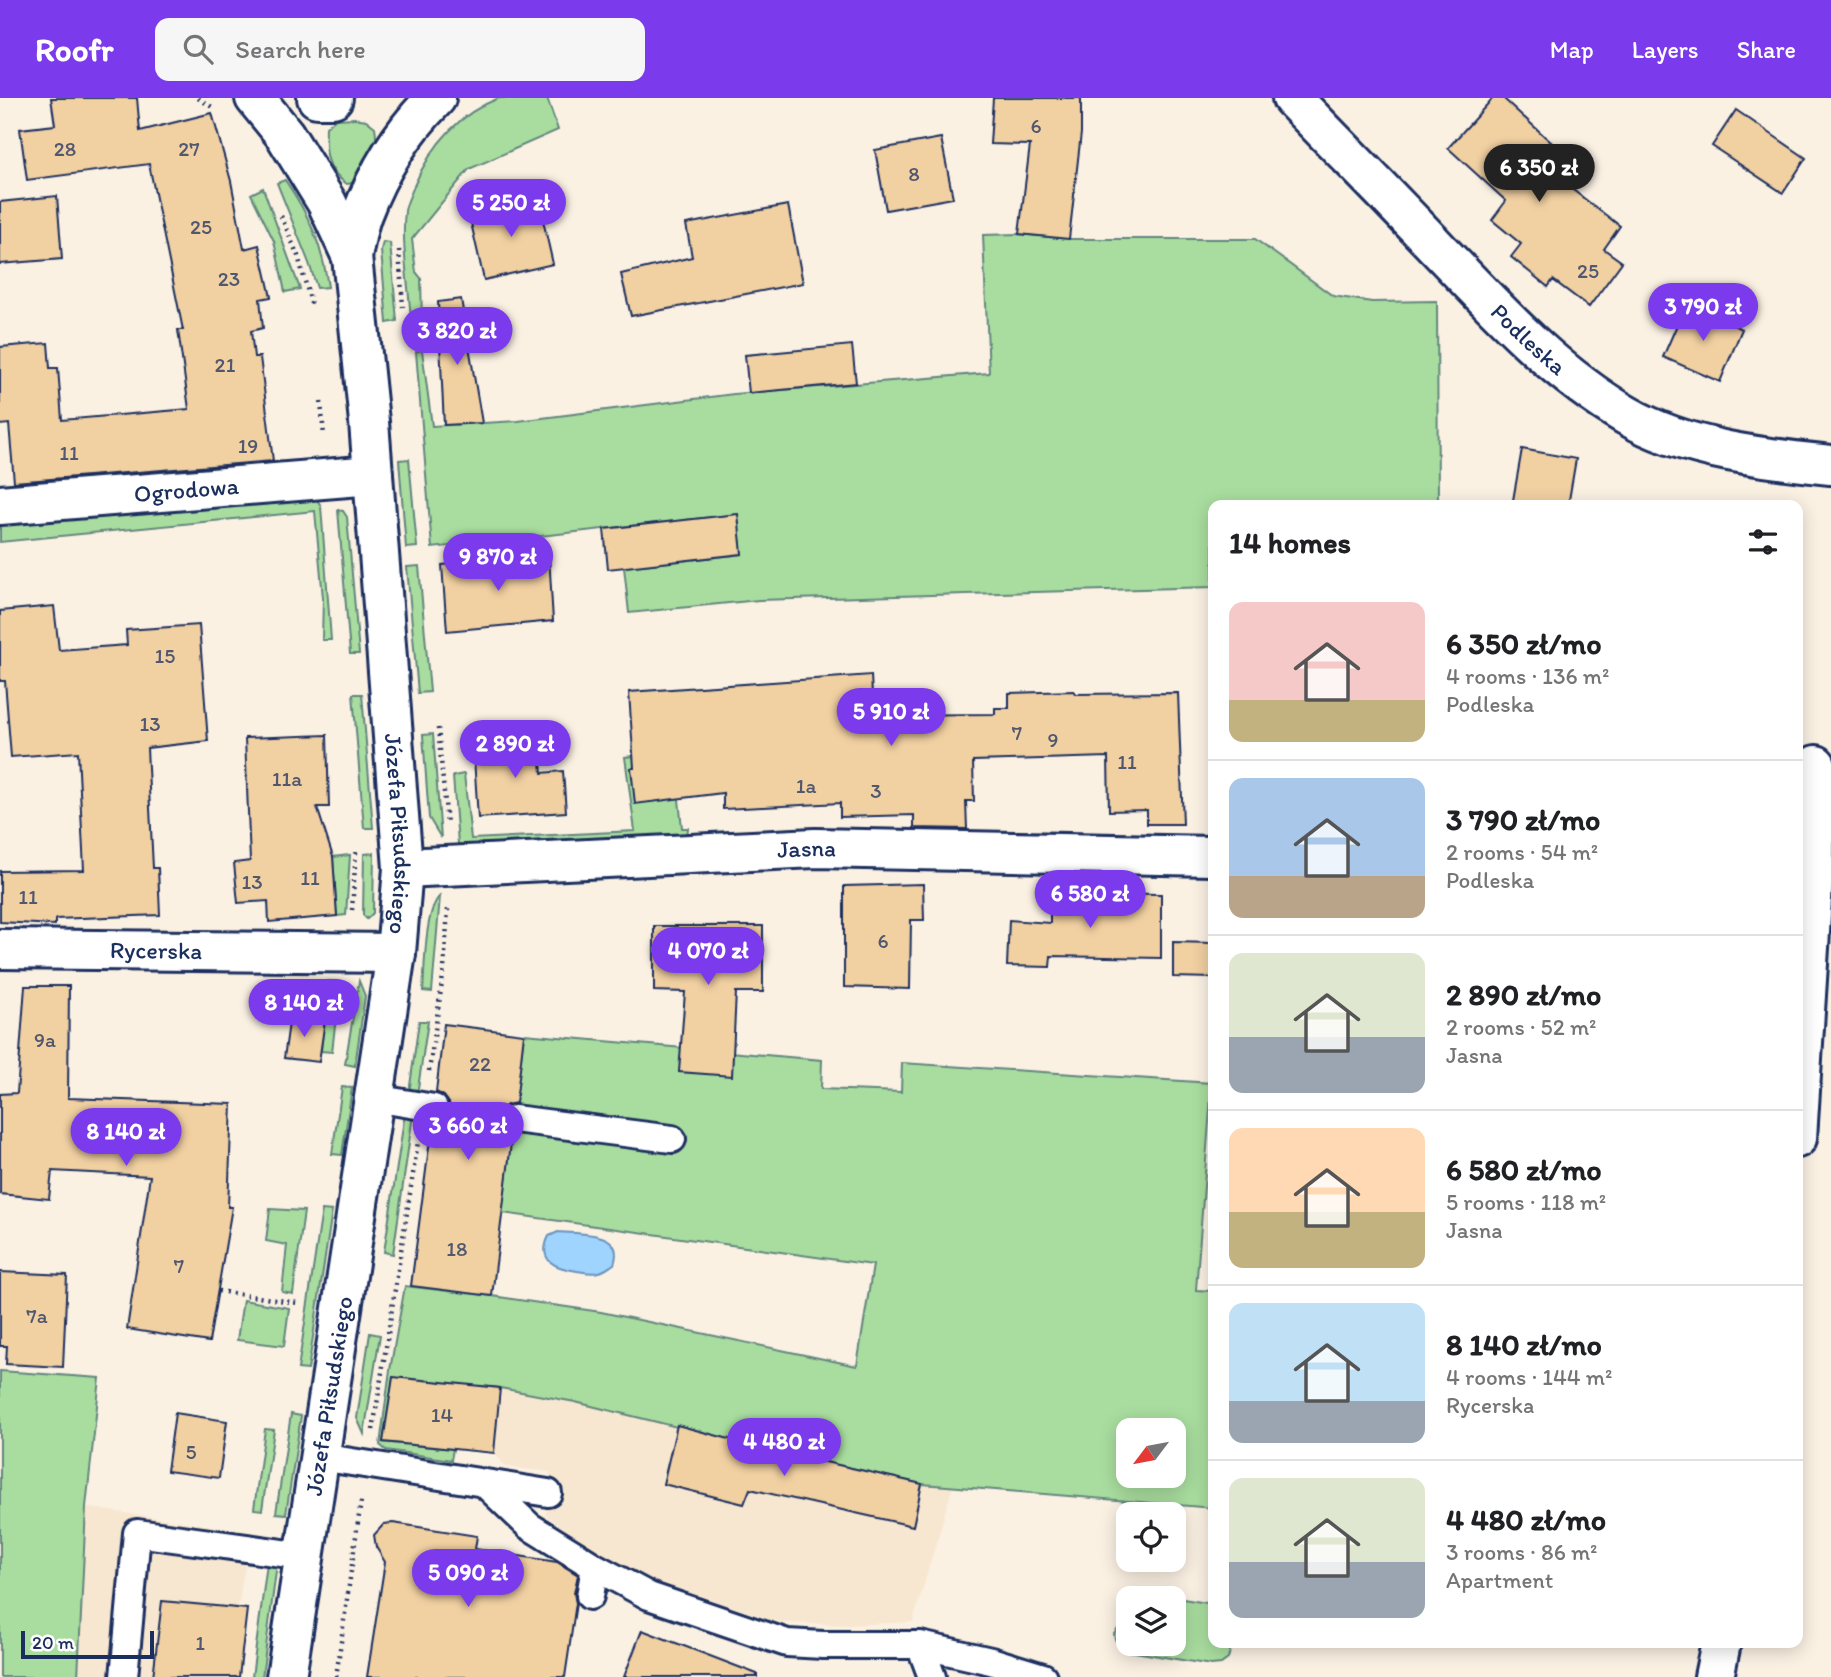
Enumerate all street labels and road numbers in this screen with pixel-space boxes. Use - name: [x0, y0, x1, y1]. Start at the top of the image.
- street label: Podleska: [1485, 297, 1573, 382]
- street label: Ogrodowa: [133, 471, 240, 508]
- street label: Józefa Piłsudskiego: [379, 732, 418, 936]
- street label: Jasna: [776, 833, 837, 864]
- street label: Rycerska: [110, 935, 202, 965]
- street label: Józefa Piłsudskiego: [298, 1294, 359, 1498]

